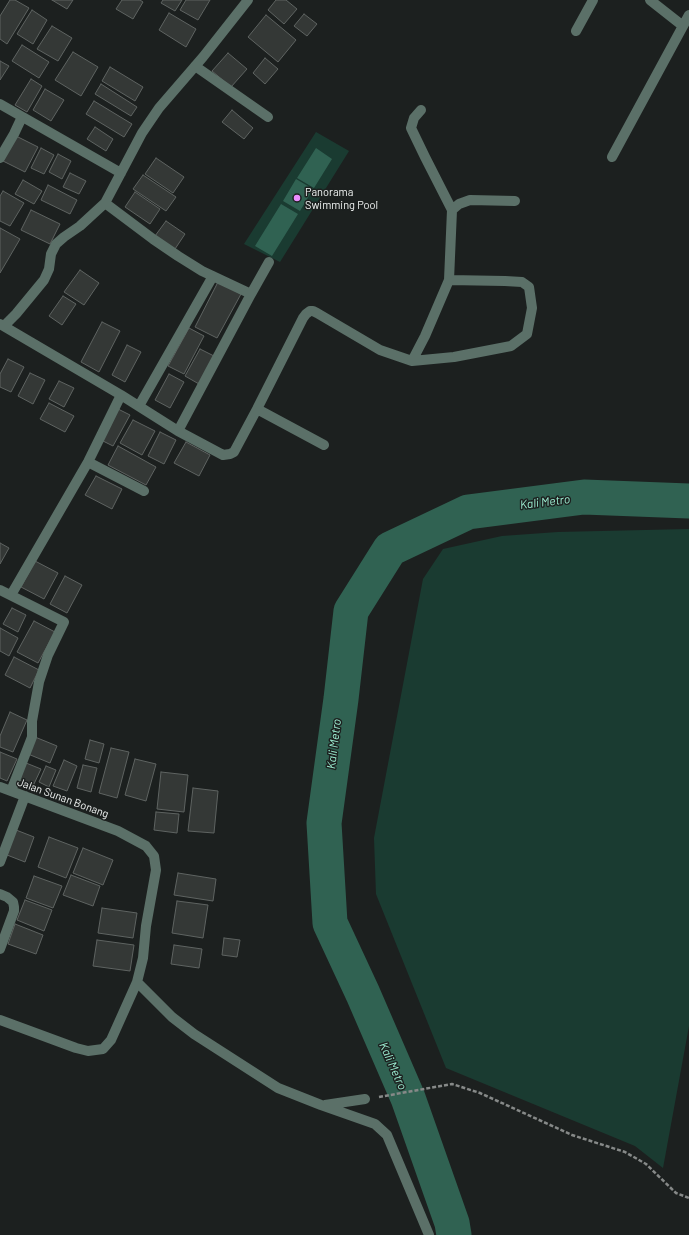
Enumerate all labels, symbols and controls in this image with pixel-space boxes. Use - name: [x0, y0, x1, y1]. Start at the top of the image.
- place label: Panorama Swimming Pool: [305, 185, 378, 211]
- marker: Panorama Swimming Pool: [292, 193, 302, 203]
- water label: Kali Metro: [519, 492, 571, 512]
- water label: Kali Metro: [324, 718, 344, 770]
- street label: Jalan Sunan Bonang: [15, 775, 111, 821]
- water label: Kali Metro: [376, 1040, 410, 1092]

